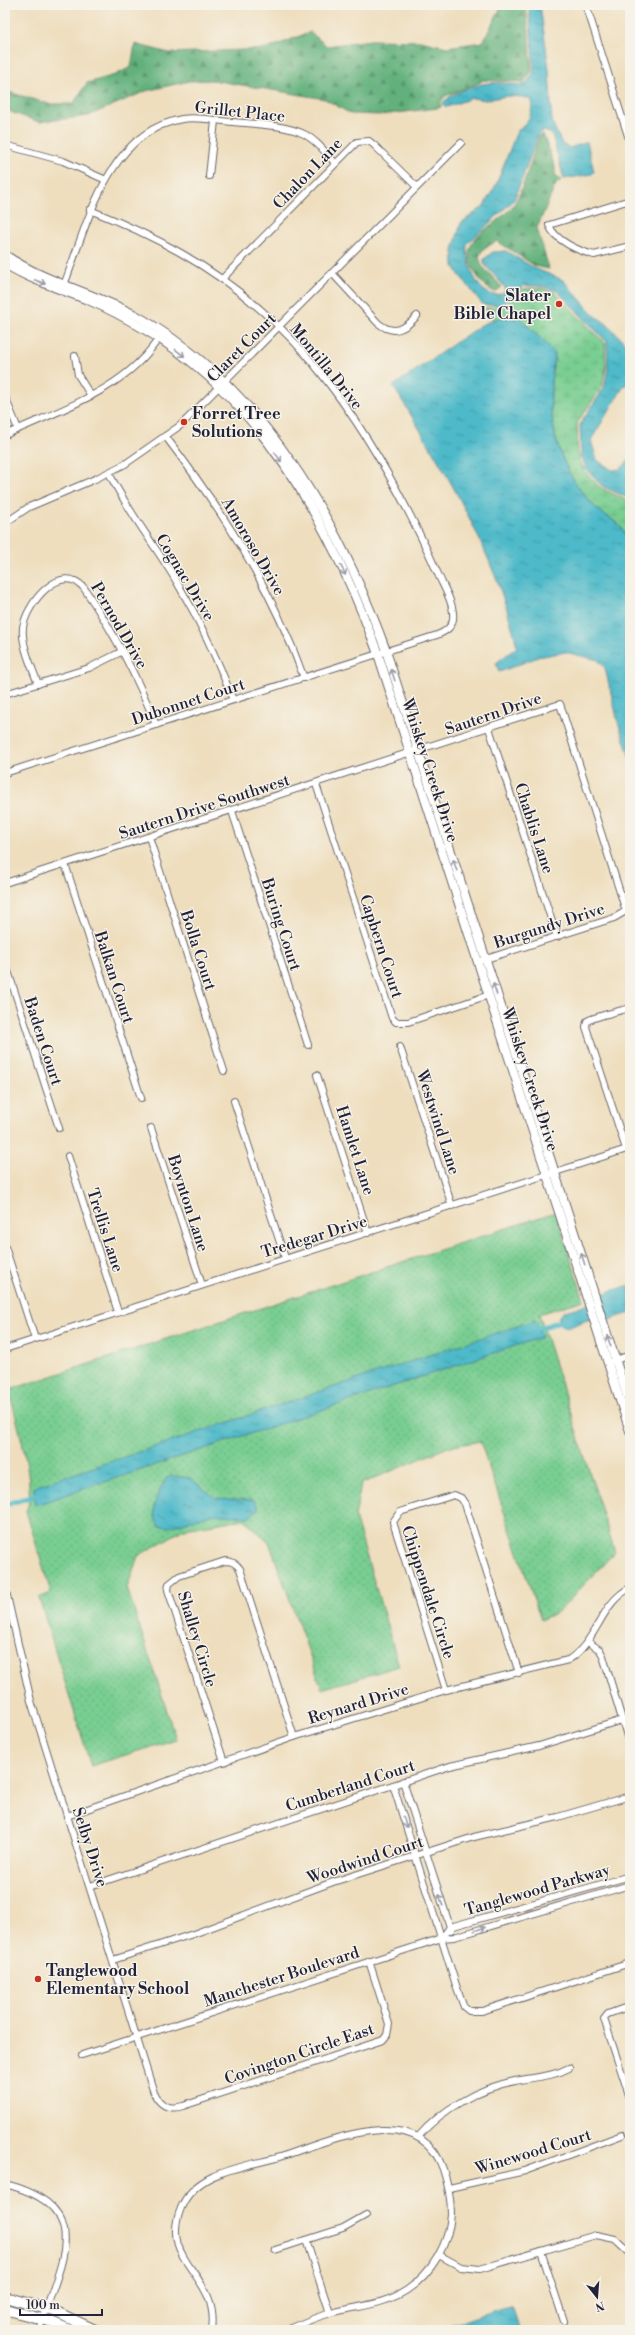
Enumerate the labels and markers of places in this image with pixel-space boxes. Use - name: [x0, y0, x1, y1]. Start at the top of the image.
- place label: Slater Bible Chapel: [453, 286, 552, 324]
- marker: Slater Bible Chapel: [554, 299, 564, 309]
- place label: Forret Tree Solutions: [192, 404, 281, 442]
- marker: Forret Tree Solutions: [179, 417, 189, 427]
- place label: Tanglewood Elementary School: [46, 1961, 190, 1999]
- marker: Tanglewood Elementary School: [33, 1974, 43, 1984]

